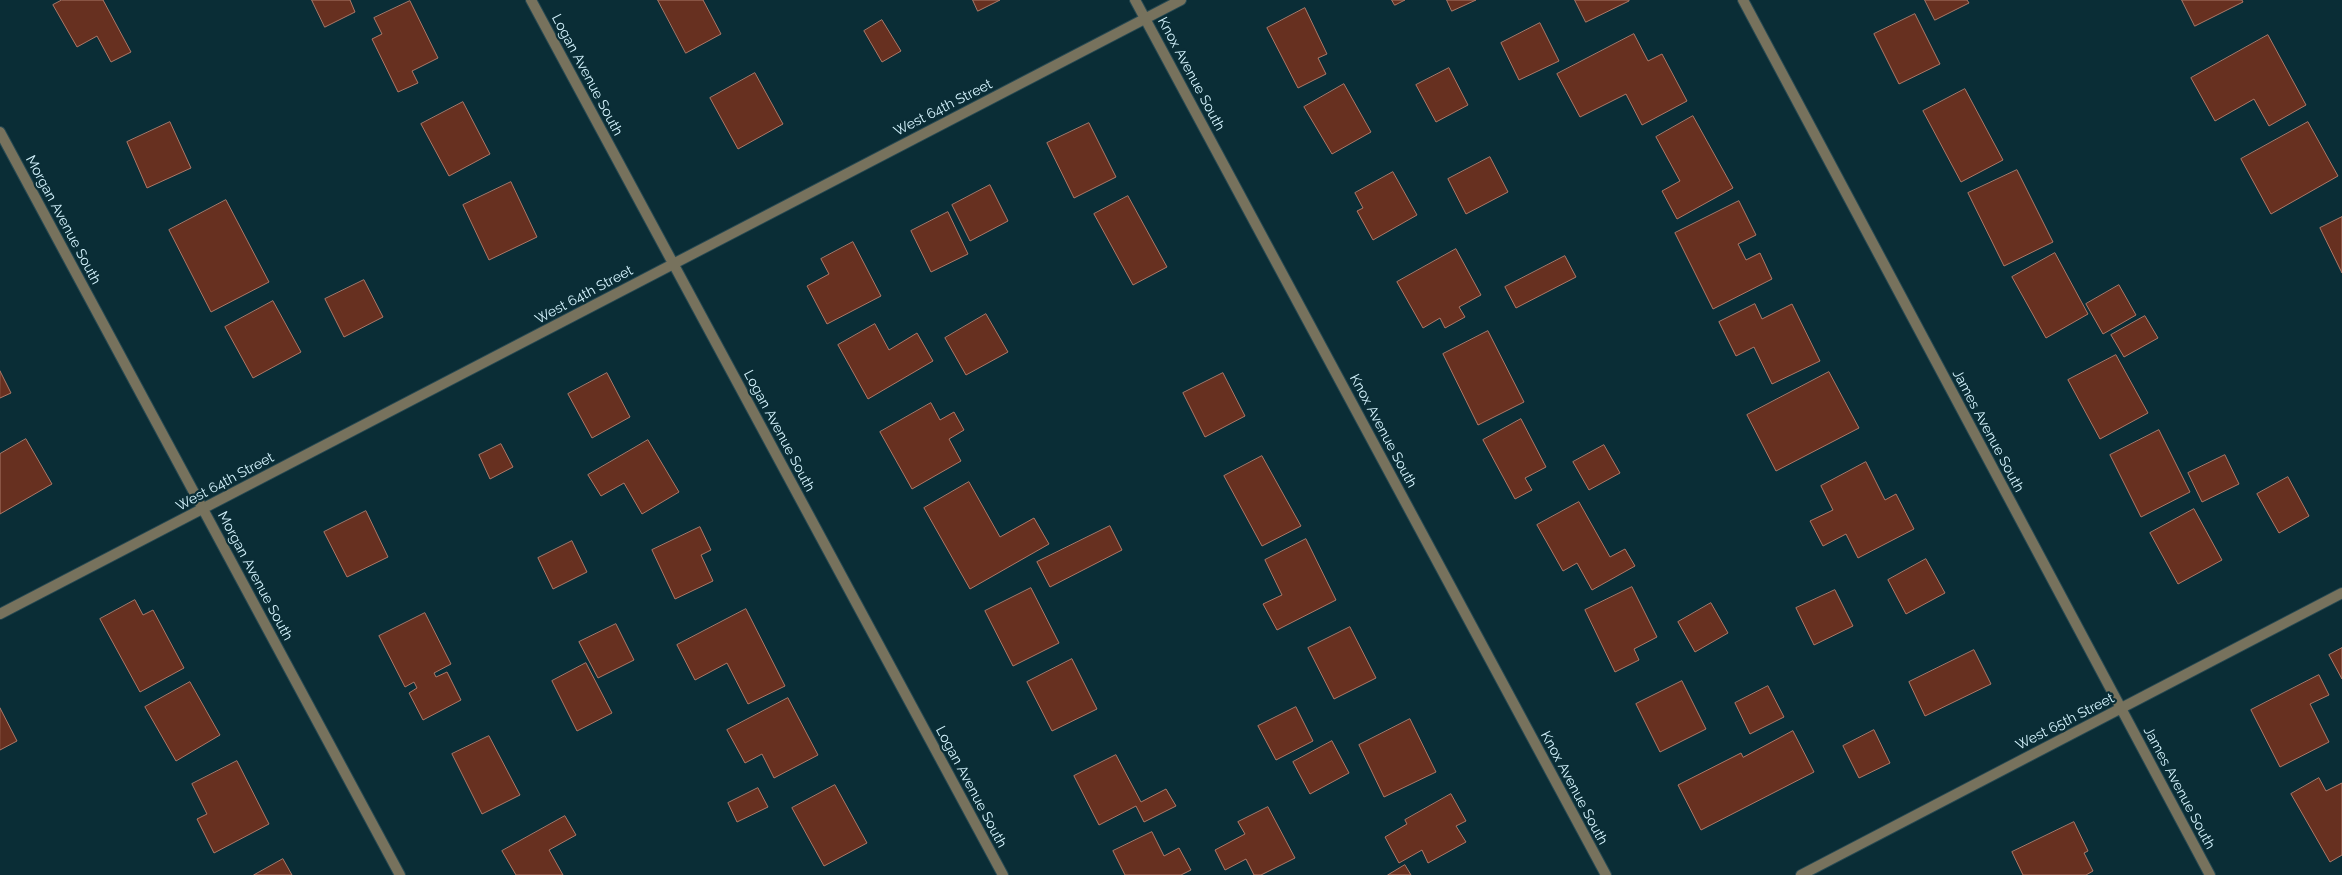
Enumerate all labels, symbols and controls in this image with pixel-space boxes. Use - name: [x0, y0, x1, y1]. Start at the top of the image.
- street label: Logan Avenue South: [548, 11, 626, 139]
- street label: Knox Avenue South: [1154, 14, 1228, 134]
- street label: West 64th Street: [891, 76, 995, 140]
- street label: Morgan Avenue South: [22, 153, 104, 287]
- street label: West 64th Street: [532, 262, 636, 328]
- street label: Logan Avenue South: [740, 367, 818, 495]
- street label: James Avenue South: [1949, 367, 2027, 495]
- street label: Knox Avenue South: [1346, 371, 1420, 491]
- street label: West 64th Street: [173, 449, 277, 515]
- street label: Morgan Avenue South: [214, 509, 296, 643]
- street label: West 65th Street: [2013, 690, 2117, 754]
- street label: Logan Avenue South: [932, 723, 1010, 851]
- street label: James Avenue South: [2140, 724, 2218, 852]
- street label: Knox Avenue South: [1537, 728, 1611, 848]

